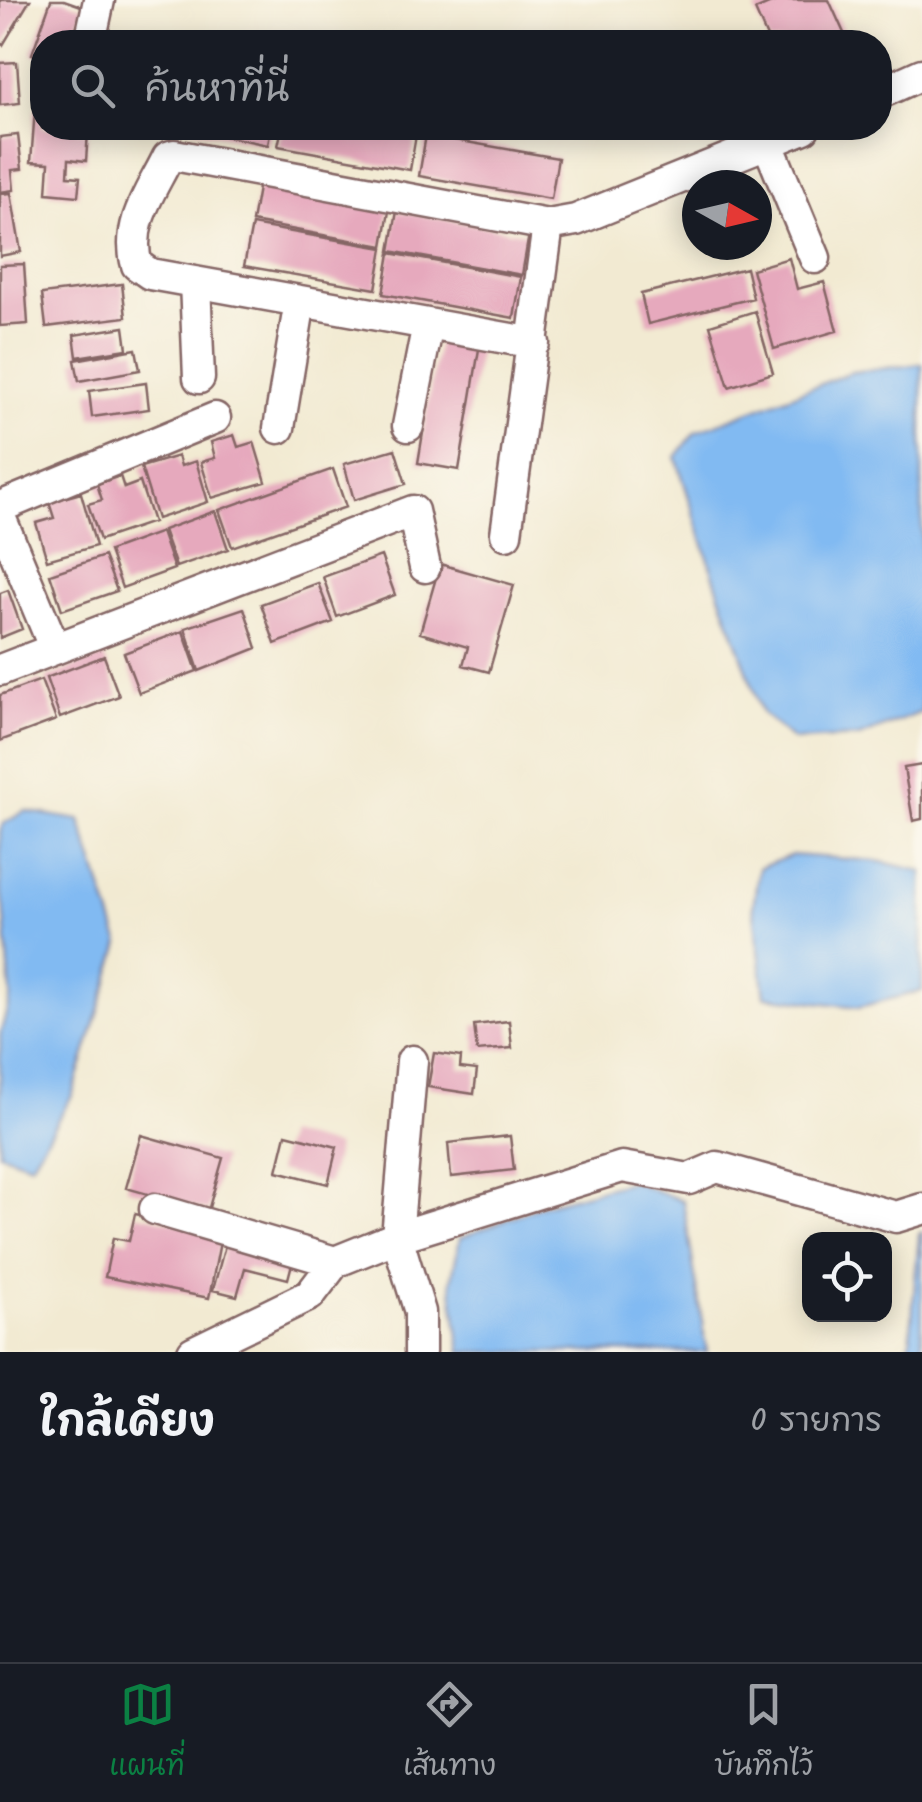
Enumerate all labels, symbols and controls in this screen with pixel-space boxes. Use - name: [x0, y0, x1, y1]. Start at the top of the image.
- search box: [30, 30, 892, 140]
- icon: search: [65, 58, 120, 113]
- text: ค้นหาที่นี่: [145, 61, 289, 121]
- north arrow: [682, 170, 772, 260]
- map controls: [802, 1232, 892, 1322]
- button: locate: [802, 1232, 892, 1322]
- text: ใกล้เคียง: [40, 1390, 215, 1457]
- text: 0 รายการ: [751, 1397, 882, 1448]
- tab: แผนที่: [109, 1677, 185, 1790]
- tab: เส้นทาง: [403, 1677, 496, 1790]
- tab: บันทึกไว้: [714, 1677, 813, 1790]

